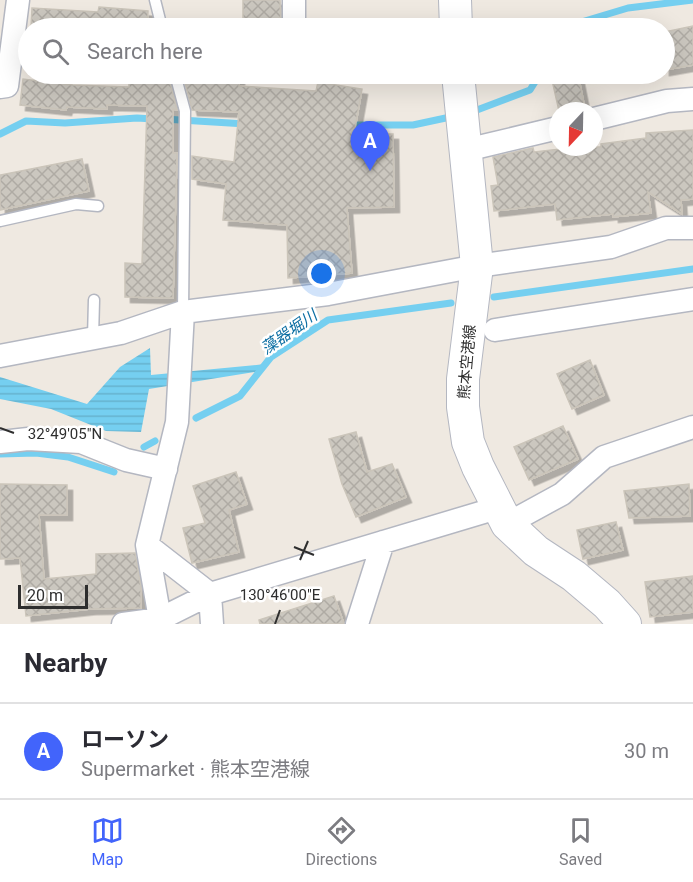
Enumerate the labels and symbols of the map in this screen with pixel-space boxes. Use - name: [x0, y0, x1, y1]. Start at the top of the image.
- north arrow: [549, 102, 603, 156]
- pin: A: [350, 122, 389, 171]
- your location: [307, 259, 336, 288]
- water label: 藻器堀川: [257, 305, 322, 358]
- street label: 熊本空港線: [455, 324, 479, 400]
- text: 32°49'05"N: [28, 425, 102, 443]
- scale bar: [18, 582, 88, 610]
- text: 130°46'00"E: [240, 586, 321, 604]

